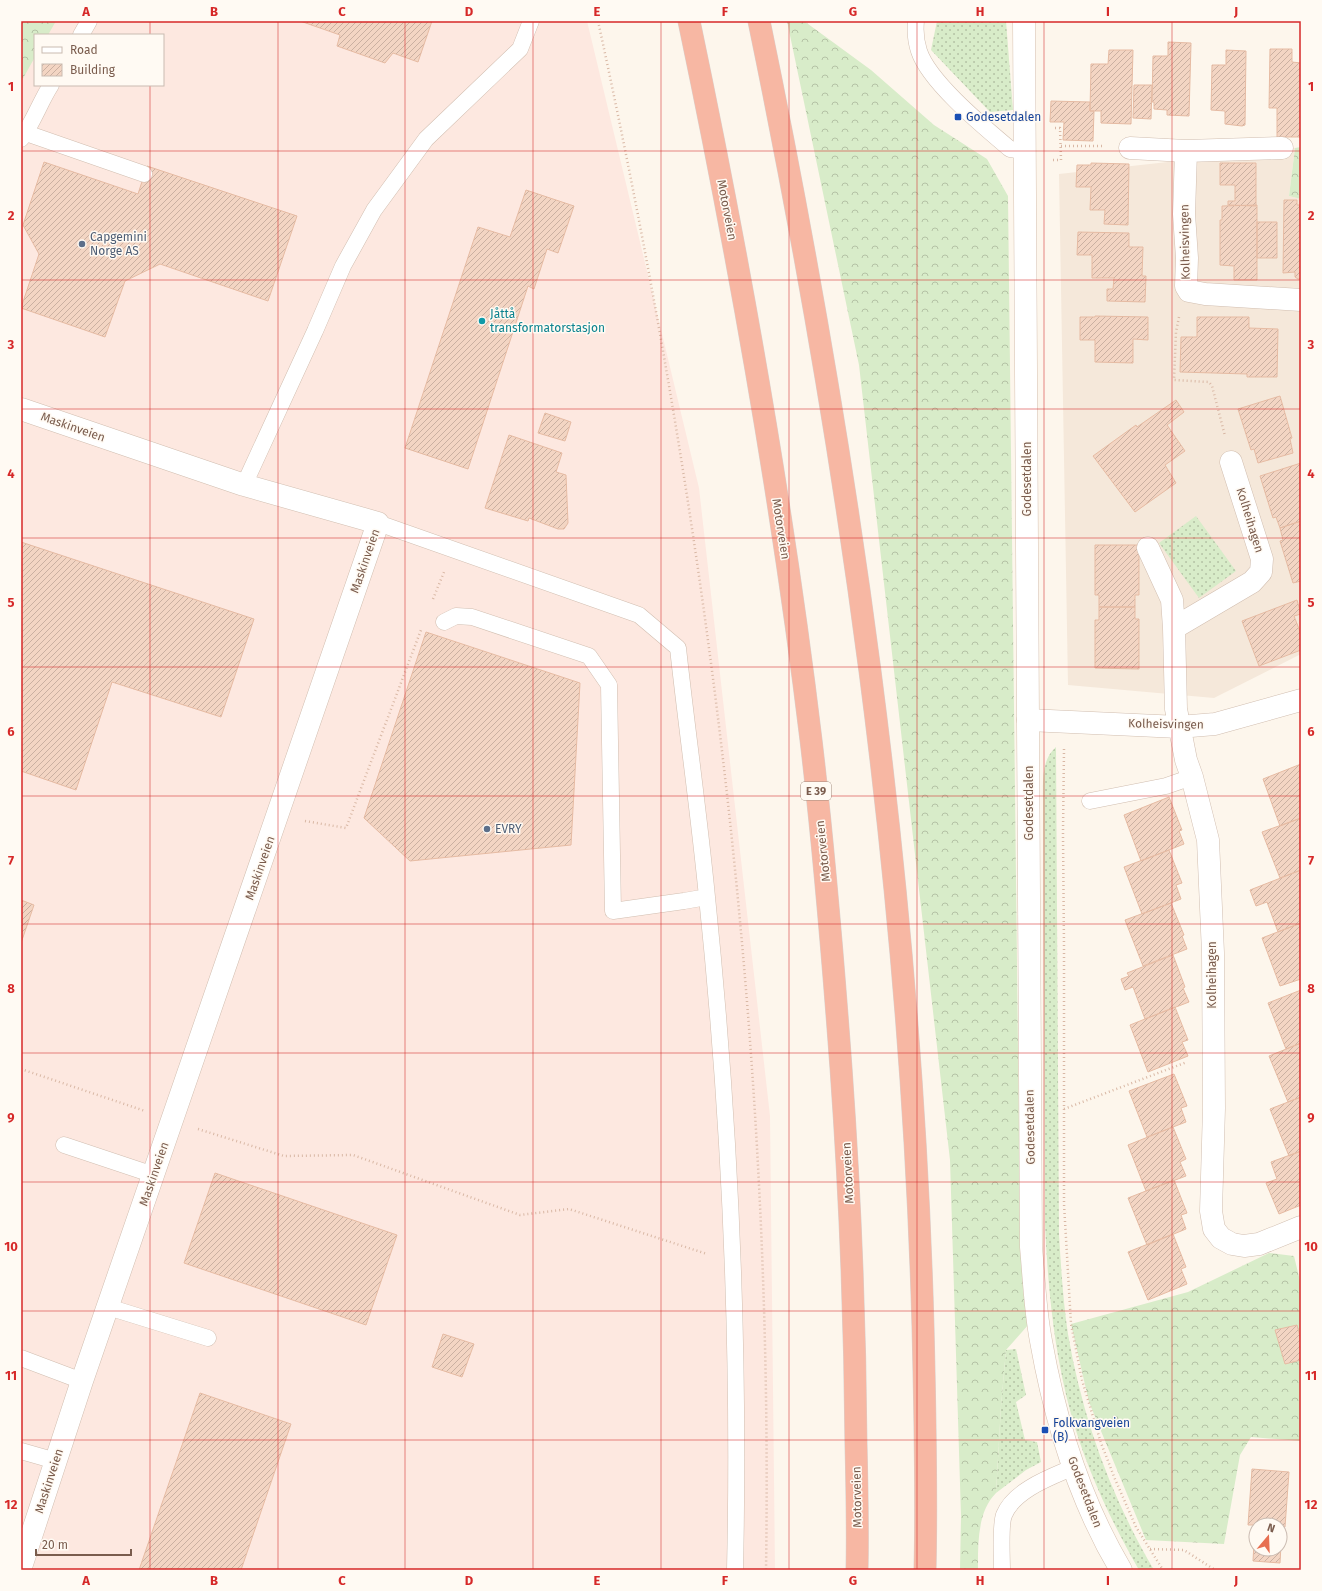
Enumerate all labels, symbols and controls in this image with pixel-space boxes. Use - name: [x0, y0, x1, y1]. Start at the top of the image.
- text: A: [81, 4, 90, 19]
- text: B: [210, 4, 218, 19]
- text: C: [338, 4, 346, 19]
- text: D: [465, 4, 474, 19]
- text: E: [594, 4, 601, 19]
- text: F: [722, 4, 729, 19]
- text: G: [849, 4, 857, 19]
- text: H: [976, 4, 984, 19]
- text: I: [1106, 4, 1110, 19]
- text: J: [1233, 4, 1238, 19]
- legend: [34, 34, 164, 86]
- text: Road: [70, 43, 98, 57]
- text: Building: [70, 63, 116, 77]
- text: 1: [8, 79, 14, 94]
- text: 1: [1308, 79, 1314, 94]
- place label: Godesetdalen: [966, 110, 1041, 124]
- marker: Godesetdalen: [953, 112, 963, 122]
- street label: Motorveien: [714, 178, 740, 242]
- street label: Kolheisvingen: [1177, 204, 1193, 280]
- text: 2: [8, 208, 15, 223]
- text: 2: [1308, 208, 1315, 223]
- place label: Capgemini Norge AS: [90, 230, 147, 258]
- marker: Capgemini Norge AS: [77, 239, 87, 249]
- place label: Jåttå transformatorstasjon: [490, 307, 605, 335]
- marker: Jåttå transformatorstasjon: [477, 316, 487, 326]
- text: 3: [7, 337, 15, 352]
- text: 3: [1307, 337, 1315, 352]
- street label: Maskinveien: [39, 409, 107, 445]
- street label: Godesetdalen: [1020, 441, 1034, 517]
- text: 4: [7, 466, 15, 481]
- text: 4: [1307, 466, 1315, 481]
- street label: Kolheihagen: [1233, 486, 1267, 554]
- street label: Motorveien: [769, 498, 793, 560]
- street label: Maskinveien: [347, 527, 383, 595]
- text: 5: [8, 595, 15, 610]
- text: 5: [1308, 595, 1315, 610]
- street label: Kolheisvingen: [1128, 716, 1204, 732]
- text: 6: [7, 724, 15, 739]
- text: 6: [1307, 724, 1315, 739]
- street label: Godesetdalen: [1022, 765, 1036, 841]
- road number: E 39: [801, 782, 831, 800]
- street label: Motorveien: [813, 820, 833, 882]
- place label: EVRY: [495, 822, 522, 836]
- marker: EVRY: [482, 824, 492, 834]
- street label: Maskinveien: [242, 834, 278, 902]
- text: 7: [8, 853, 14, 868]
- text: 7: [1308, 853, 1314, 868]
- street label: Kolheihagen: [1205, 941, 1219, 1009]
- text: 8: [7, 981, 15, 996]
- text: 8: [1307, 981, 1315, 996]
- street label: Godesetdalen: [1022, 1089, 1038, 1165]
- text: 9: [7, 1110, 15, 1125]
- text: 9: [1307, 1110, 1315, 1125]
- street label: Maskinveien: [136, 1140, 172, 1208]
- street label: Motorveien: [839, 1142, 857, 1204]
- text: 10: [4, 1239, 18, 1254]
- text: 10: [1304, 1239, 1318, 1254]
- text: 11: [5, 1368, 17, 1383]
- text: 11: [1305, 1368, 1317, 1383]
- place label: Folkvangveien (B): [1053, 1416, 1130, 1444]
- marker: Folkvangveien (B): [1040, 1425, 1050, 1435]
- street label: Maskinveien: [32, 1447, 66, 1515]
- street label: Godesetdalen: [1065, 1454, 1105, 1530]
- street label: Motorveien: [849, 1466, 865, 1528]
- text: 12: [5, 1497, 18, 1512]
- text: 12: [1305, 1497, 1318, 1512]
- north arrow: [1248, 1517, 1288, 1557]
- text: N: [1266, 1521, 1277, 1535]
- scale bar: [36, 1531, 131, 1557]
- text: 20 m: [42, 1538, 68, 1552]
- text: A: [81, 1573, 90, 1588]
- text: B: [210, 1573, 218, 1588]
- text: C: [338, 1573, 346, 1588]
- text: D: [465, 1573, 474, 1588]
- text: E: [594, 1573, 601, 1588]
- text: F: [722, 1573, 729, 1588]
- text: G: [849, 1573, 857, 1588]
- text: H: [976, 1573, 984, 1588]
- text: I: [1106, 1573, 1110, 1588]
- text: J: [1233, 1573, 1238, 1588]

